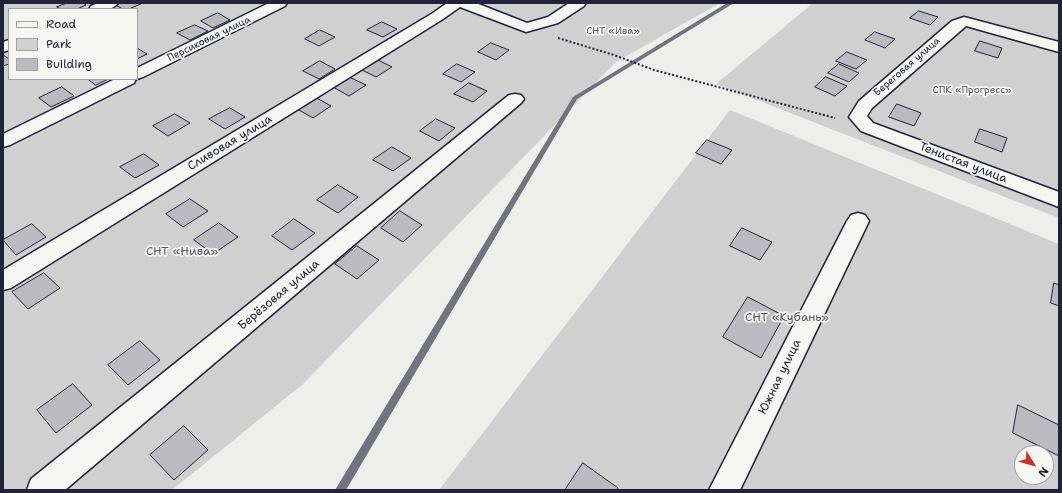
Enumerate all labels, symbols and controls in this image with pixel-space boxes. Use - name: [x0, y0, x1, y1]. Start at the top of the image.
- legend: [8, 8, 138, 80]
- street label: Персиковая улица: [166, 14, 252, 64]
- text: Road: [46, 16, 76, 32]
- park label: СНТ «Ива»: [586, 25, 640, 37]
- street label: Береговая улица: [871, 35, 943, 99]
- text: Park: [46, 36, 72, 52]
- text: Building: [46, 56, 92, 72]
- park label: СПК «Прогресс»: [933, 84, 1011, 96]
- street label: Сливовая улица: [185, 112, 275, 174]
- street label: Тенистая улица: [917, 140, 1009, 186]
- park label: СНТ «Нива»: [146, 245, 218, 259]
- street label: Берёзовая улица: [235, 257, 323, 333]
- park label: СНТ «Кубань»: [745, 311, 829, 325]
- street label: Южная улица: [756, 337, 804, 417]
- north arrow: [1014, 445, 1054, 485]
- text: N: [1035, 464, 1052, 480]

